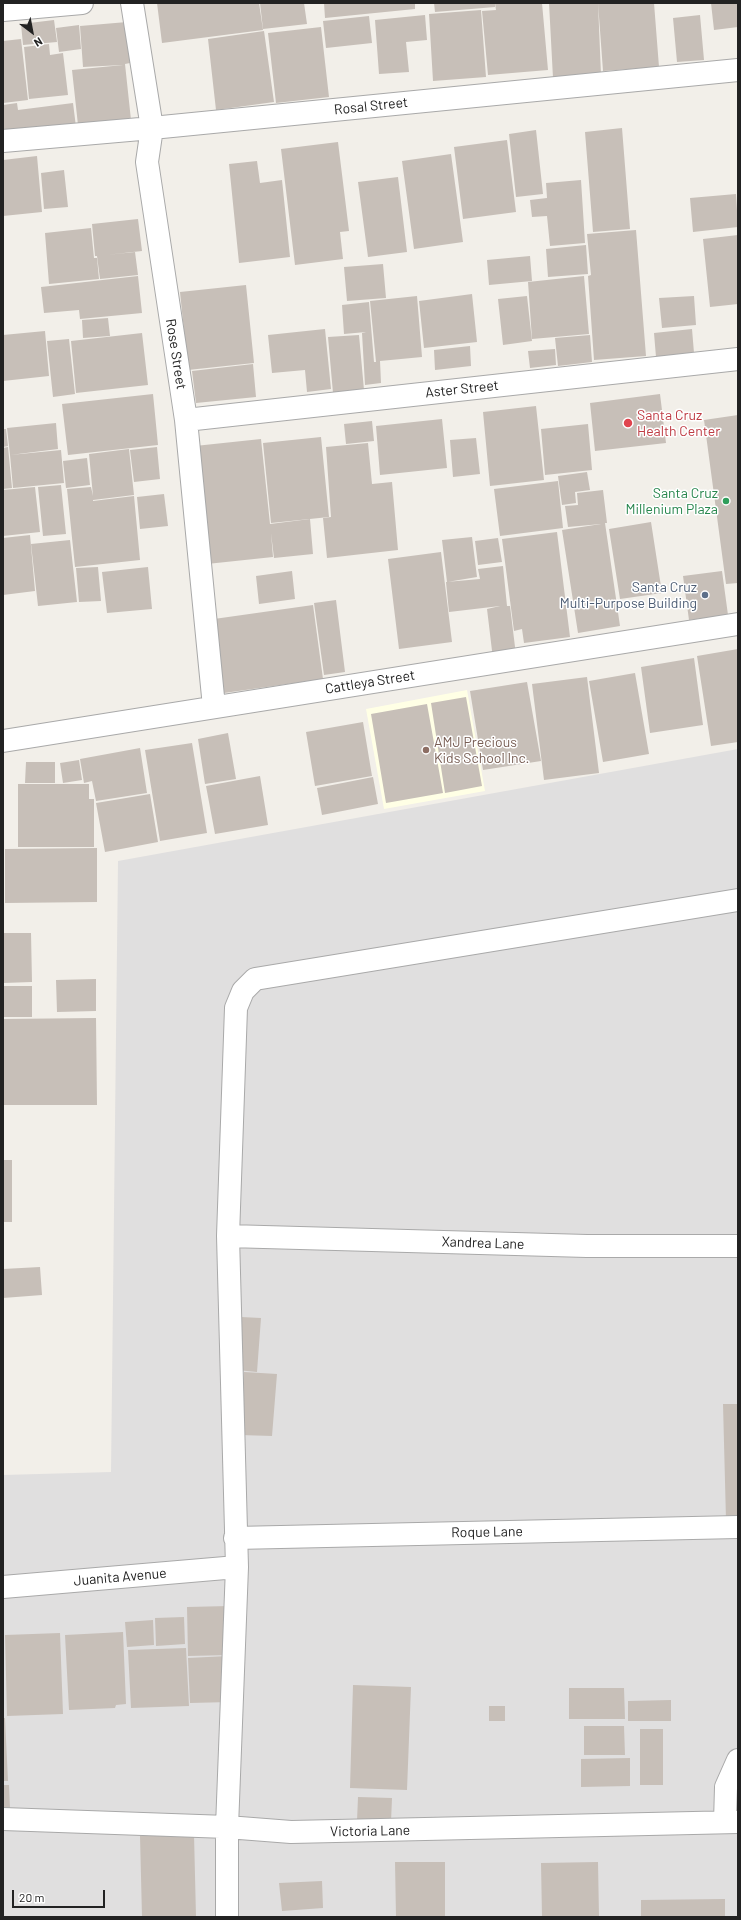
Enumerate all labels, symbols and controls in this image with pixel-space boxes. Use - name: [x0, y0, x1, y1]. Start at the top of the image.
- north arrow: [12, 12, 52, 52]
- text: N: [32, 35, 45, 50]
- street label: Rosal Street: [333, 94, 409, 118]
- street label: Rose Street: [162, 317, 190, 391]
- street label: Aster Street: [424, 377, 500, 401]
- place label: Santa Cruz Health Center: [637, 407, 720, 440]
- marker: Santa Cruz Health Center: [622, 417, 634, 429]
- place label: Santa Cruz Millenium Plaza: [625, 485, 718, 518]
- marker: Santa Cruz Millenium Plaza: [721, 496, 731, 506]
- place label: Santa Cruz Multi-Purpose Building: [560, 579, 697, 612]
- marker: Santa Cruz Multi-Purpose Building: [700, 590, 710, 600]
- street label: Cattleya Street: [324, 667, 416, 697]
- place label: AMJ Precious Kids School Inc.: [434, 734, 529, 766]
- marker: AMJ Precious Kids School Inc.: [421, 745, 431, 755]
- street label: Xandrea Lane: [441, 1233, 525, 1253]
- street label: Roque Lane: [451, 1523, 523, 1541]
- street label: Juanita Avenue: [73, 1565, 167, 1589]
- street label: Victoria Lane: [330, 1822, 410, 1840]
- scale bar: [14, 1882, 107, 1908]
- text: 20 m: [19, 1890, 45, 1904]

